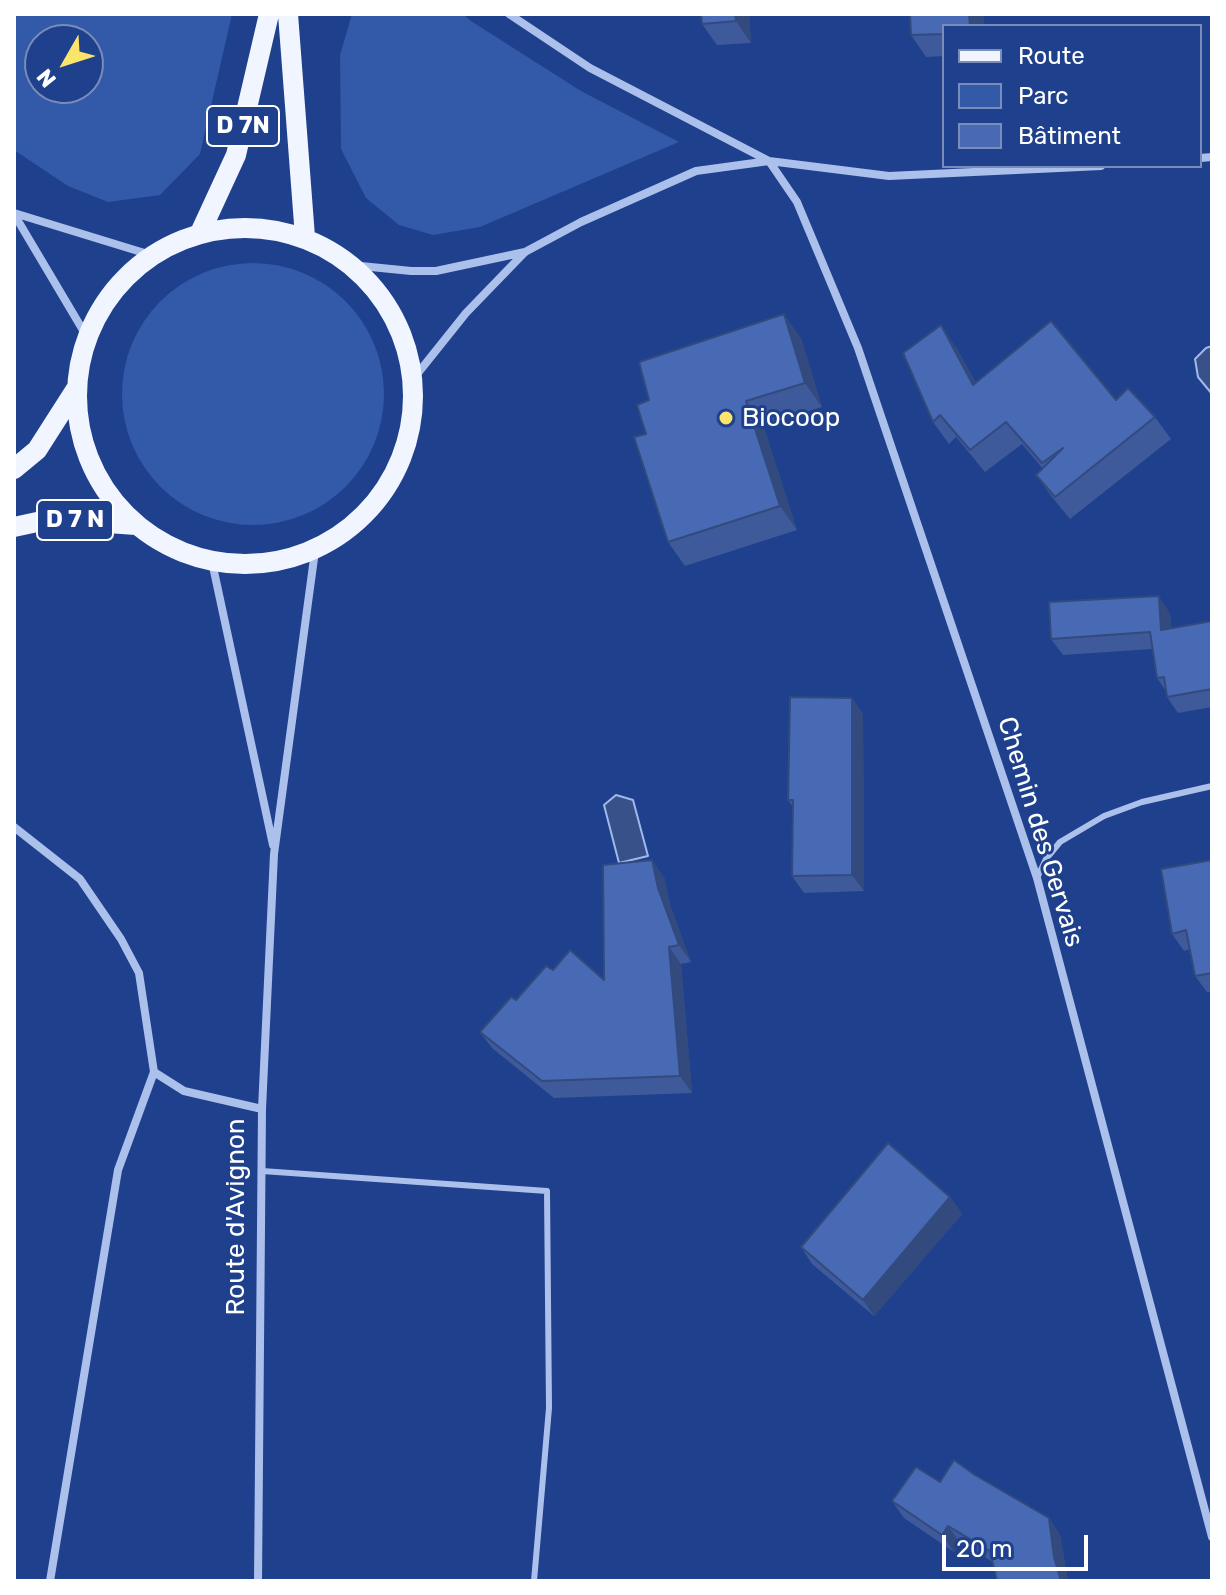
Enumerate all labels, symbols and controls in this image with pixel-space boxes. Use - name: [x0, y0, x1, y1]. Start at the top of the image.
- north arrow: [24, 24, 104, 104]
- legend: [942, 24, 1202, 168]
- text: Route: [1018, 42, 1085, 70]
- text: N: [31, 64, 62, 93]
- text: Parc: [1018, 82, 1069, 110]
- road number: D 7N: [207, 106, 279, 146]
- text: Bâtiment: [1018, 122, 1121, 150]
- place label: Biocoop: [742, 402, 840, 434]
- marker: Biocoop: [717, 409, 735, 427]
- road number: D 7 N: [37, 500, 113, 540]
- street label: Chemin des Gervais: [990, 713, 1090, 951]
- street label: Route d'Avignon: [220, 1118, 252, 1316]
- scale bar: [946, 1519, 1092, 1569]
- text: 20 m: [956, 1535, 1013, 1563]

